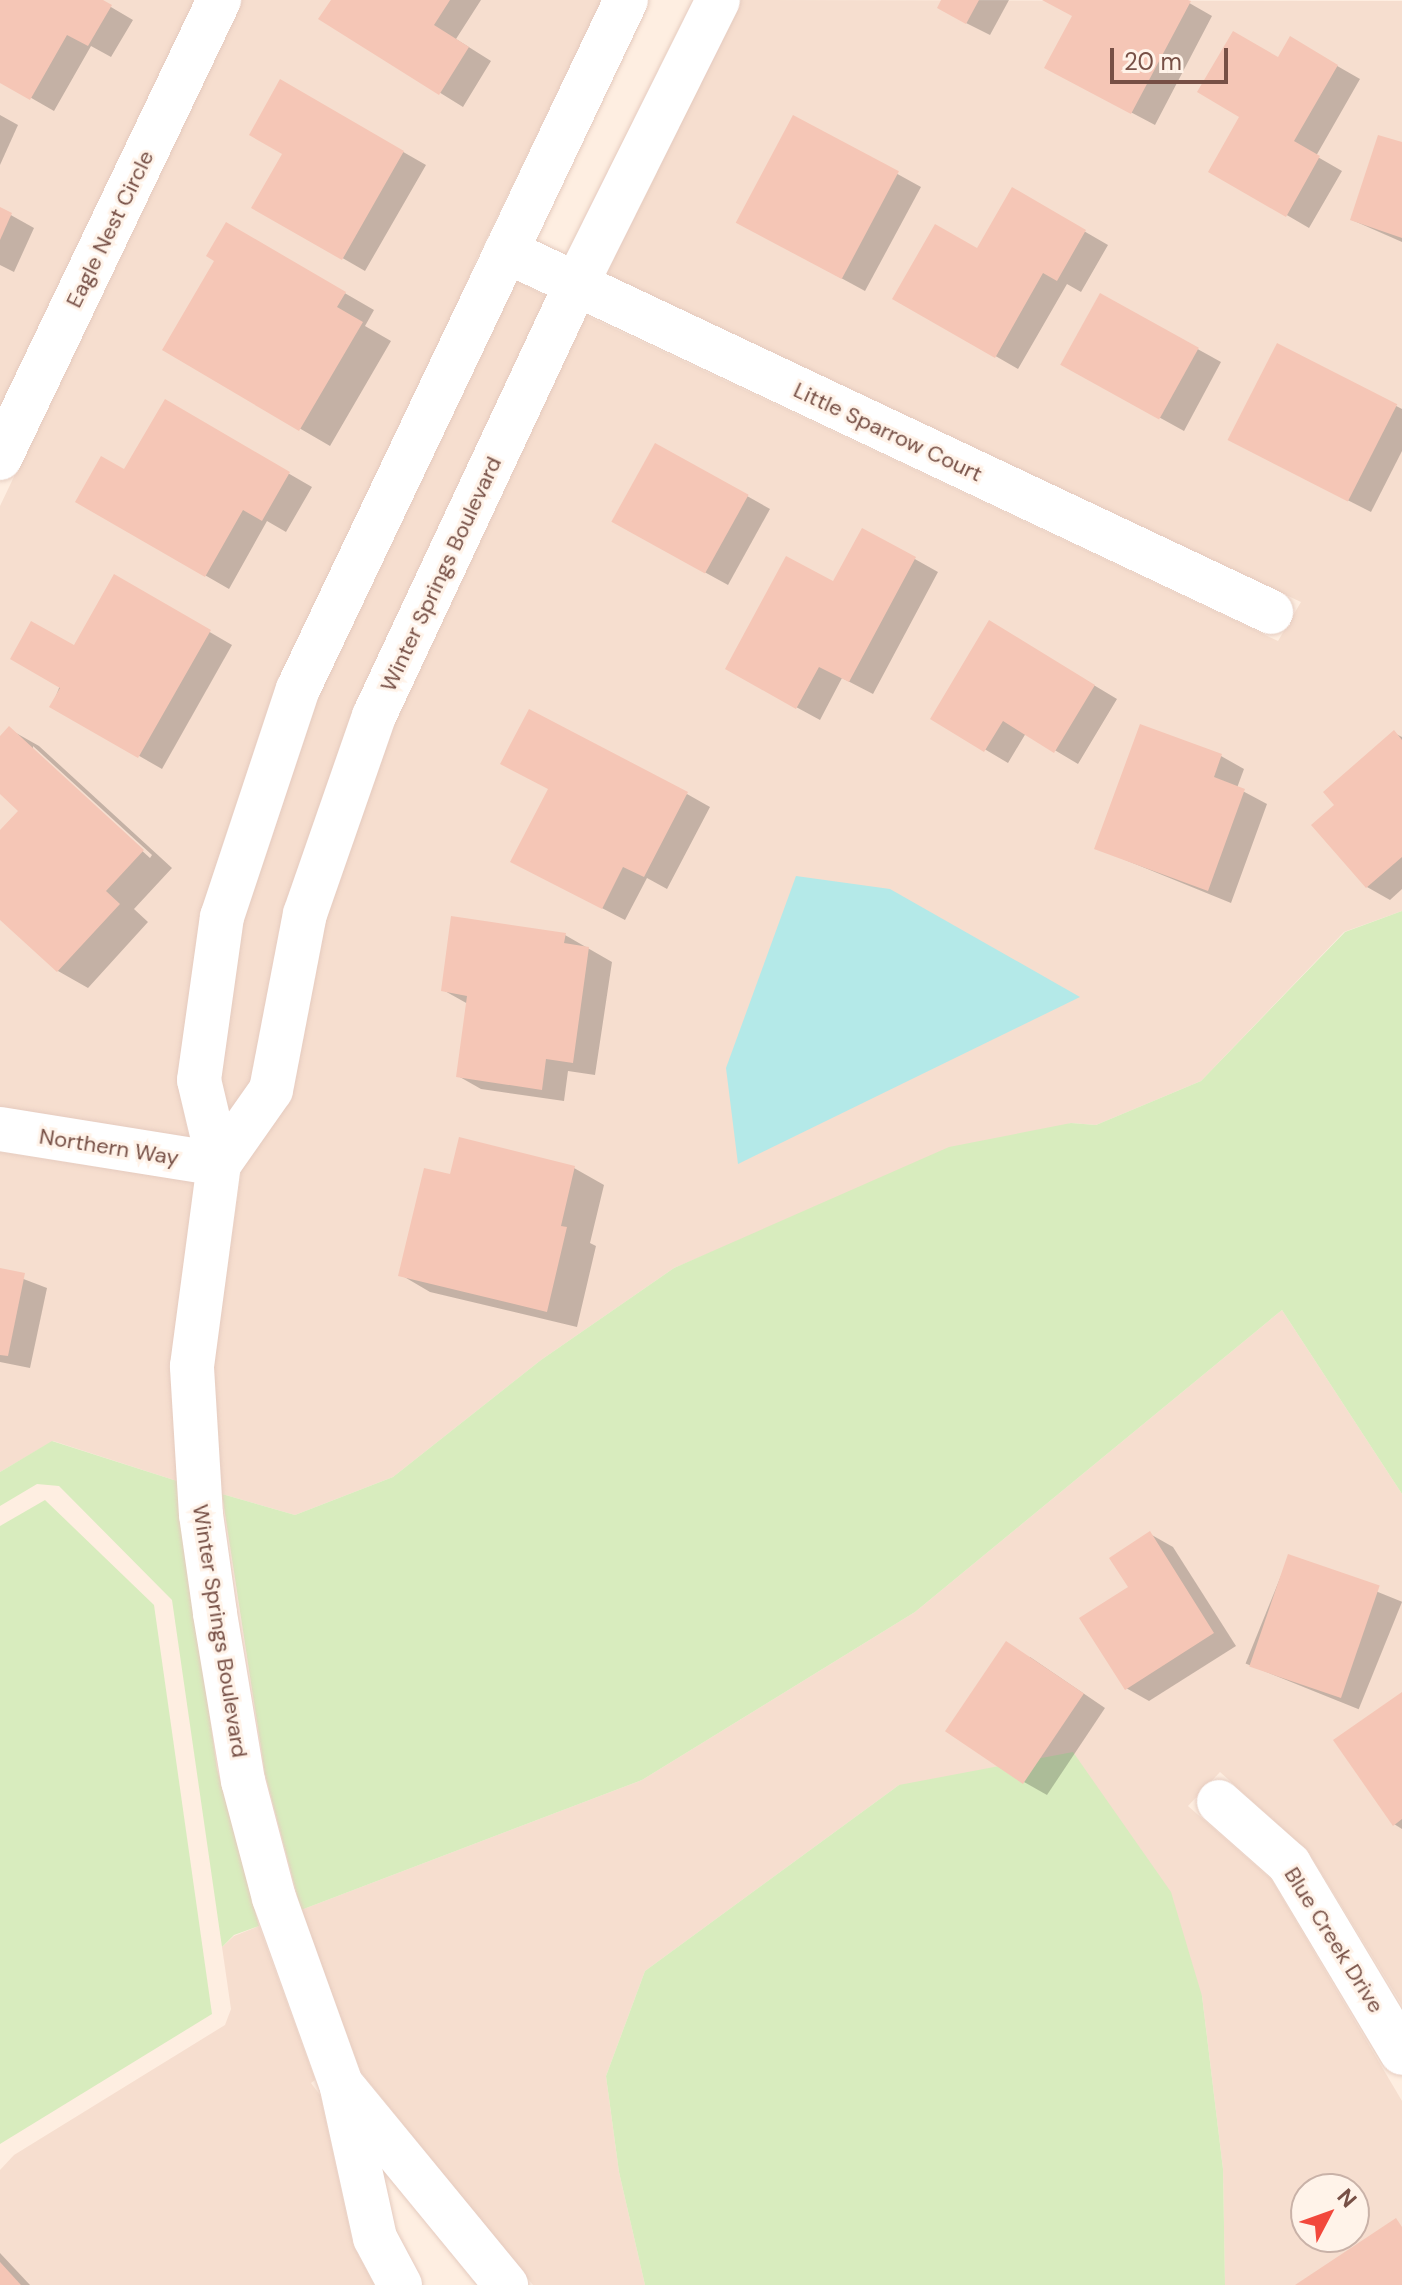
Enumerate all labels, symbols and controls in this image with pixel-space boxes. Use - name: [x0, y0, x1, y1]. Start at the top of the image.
- scale bar: [1114, 32, 1232, 82]
- text: 20 m: [1124, 46, 1182, 77]
- street label: Eagle Nest Circle: [61, 146, 159, 312]
- street label: Little Sparrow Court: [789, 377, 987, 487]
- street label: Winter Springs Boulevard: [375, 452, 507, 696]
- street label: Northern Way: [37, 1123, 181, 1171]
- street label: Winter Springs Boulevard: [187, 1502, 253, 1760]
- street label: Blue Creek Drive: [1279, 1862, 1389, 2018]
- north arrow: [1290, 2173, 1370, 2253]
- text: N: [1331, 2183, 1363, 2214]

